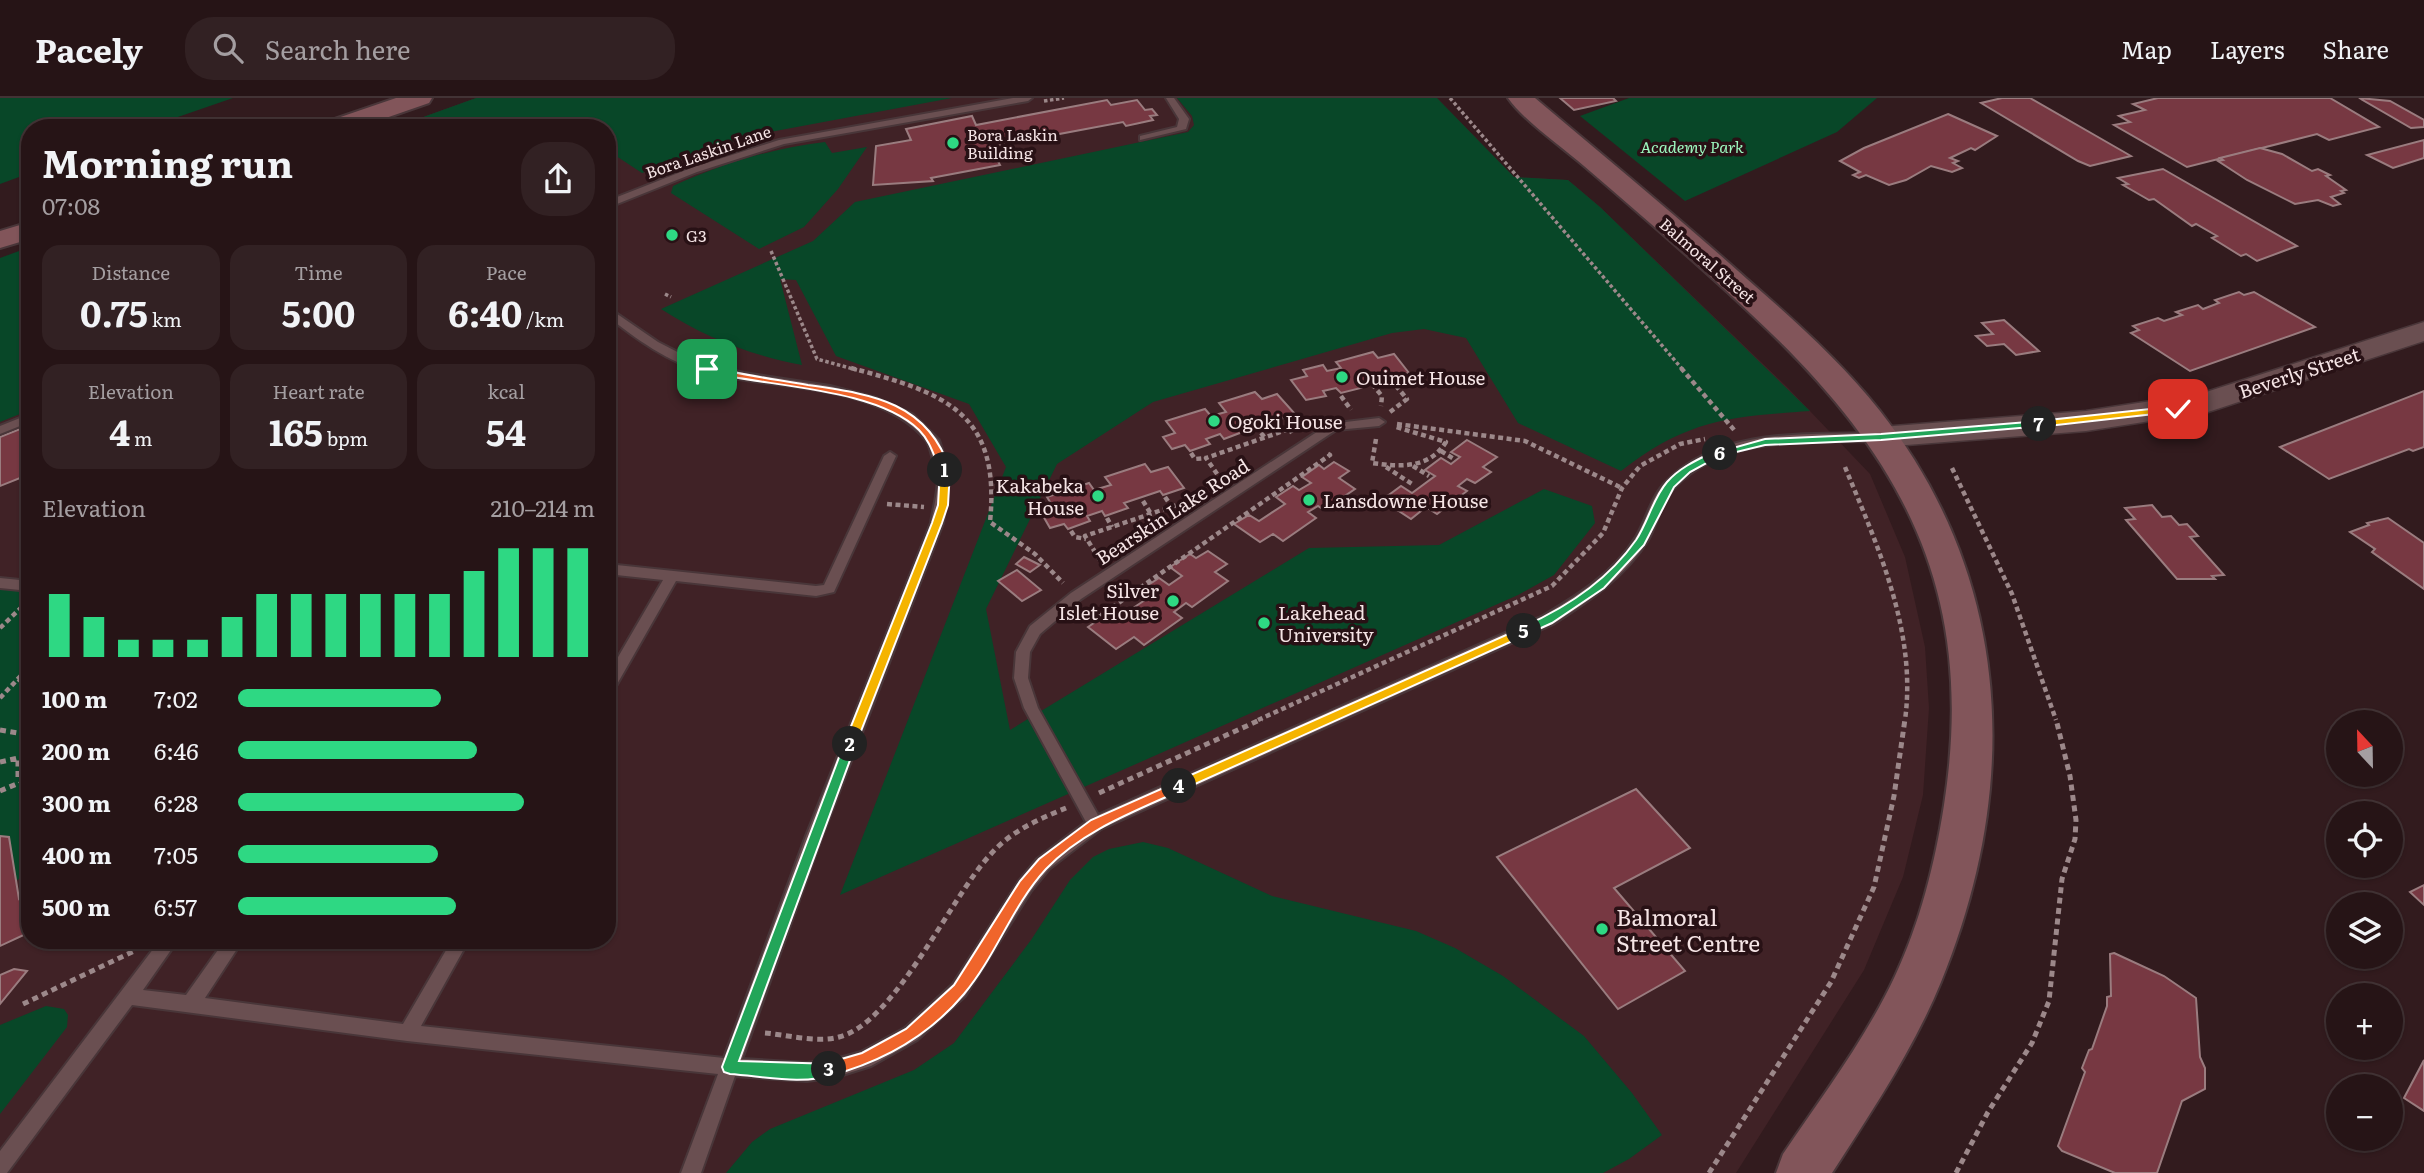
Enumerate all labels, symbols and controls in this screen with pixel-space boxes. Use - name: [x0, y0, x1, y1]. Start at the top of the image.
- search box: [185, 17, 675, 80]
- text: Pacely: [35, 24, 143, 73]
- icon: search: [209, 29, 247, 67]
- text: Search here: [265, 29, 411, 68]
- text: Map: [2121, 31, 2172, 66]
- text: Layers: [2210, 31, 2284, 66]
- text: Share: [2322, 31, 2389, 66]
- street label: Bora Laskin Lane: [642, 118, 774, 184]
- place label: Bora Laskin Building: [967, 122, 1058, 164]
- text: Morning run: [42, 133, 293, 190]
- park label: Academy Park: [1640, 134, 1744, 158]
- marker: Bora Laskin Building: [945, 135, 961, 151]
- button: share: [521, 142, 595, 216]
- text: 07:08: [42, 188, 100, 222]
- street label: Balmoral Street: [1655, 212, 1761, 309]
- place label: G3: [686, 223, 707, 247]
- marker: G3: [664, 227, 680, 243]
- text: Distance: [92, 258, 170, 286]
- text: Time: [294, 258, 343, 286]
- text: Pace: [486, 258, 527, 286]
- text: 0.75: [80, 286, 148, 338]
- text: 5:00: [282, 286, 355, 338]
- text: 6:40: [448, 286, 522, 338]
- text: km: [148, 305, 182, 333]
- text: /km: [522, 305, 564, 333]
- pin: [677, 339, 737, 399]
- street label: Beverly Street: [2235, 339, 2364, 405]
- icon: arrive: [688, 350, 726, 388]
- place label: Ouimet House: [1356, 363, 1486, 391]
- marker: Ouimet House: [1334, 369, 1350, 385]
- text: Elevation: [88, 377, 174, 405]
- text: Heart rate: [272, 377, 365, 405]
- text: kcal: [487, 377, 525, 405]
- pin: [2148, 379, 2208, 439]
- icon: check: [2159, 390, 2197, 428]
- text: 4: [109, 405, 130, 457]
- text: 165: [269, 405, 323, 457]
- text: 54: [486, 405, 526, 457]
- pin: 7: [2022, 406, 2056, 442]
- place label: Ogoki House: [1228, 407, 1343, 435]
- text: 7: [2033, 409, 2044, 437]
- marker: Ogoki House: [1206, 413, 1222, 429]
- text: m: [130, 424, 153, 452]
- text: bpm: [323, 424, 368, 452]
- pin: 6: [1702, 436, 1738, 470]
- text: 6: [1714, 438, 1725, 466]
- street label: Bearskin Lake Road: [1090, 451, 1254, 571]
- pin: 1: [928, 452, 962, 488]
- text: 1: [941, 455, 948, 483]
- place label: Kakabeka House: [996, 471, 1085, 521]
- place label: Lansdowne House: [1323, 486, 1488, 514]
- marker: Kakabeka House: [1090, 488, 1106, 504]
- text: Elevation: [42, 490, 146, 524]
- text: 210–214 m: [490, 490, 595, 524]
- marker: Lansdowne House: [1301, 492, 1317, 508]
- place label: Silver Islet House: [1058, 576, 1159, 626]
- marker: Silver Islet House: [1165, 593, 1181, 609]
- place label: Lakehead University: [1278, 598, 1374, 648]
- pin: 5: [1506, 614, 1542, 648]
- marker: Lakehead University: [1256, 615, 1272, 631]
- text: 5: [1518, 616, 1529, 644]
- text: 100 m: [42, 681, 107, 715]
- text: 7:02: [154, 681, 198, 715]
- north arrow: [2326, 710, 2403, 788]
- map controls: [2326, 710, 2403, 1151]
- pin: 2: [832, 726, 868, 762]
- text: 2: [844, 729, 855, 757]
- text: 200 m: [42, 733, 110, 767]
- text: 6:46: [154, 733, 199, 767]
- pin: 4: [1162, 768, 1196, 804]
- text: 4: [1173, 771, 1184, 799]
- text: 300 m: [42, 785, 111, 819]
- text: 6:28: [154, 785, 198, 819]
- button: locate: [2326, 801, 2403, 878]
- text: 400 m: [42, 837, 112, 871]
- text: 7:05: [154, 837, 198, 871]
- text: 500 m: [42, 889, 110, 923]
- text: 6:57: [154, 889, 197, 923]
- button: layers: [2326, 892, 2403, 969]
- place label: Balmoral Street Centre: [1616, 899, 1760, 959]
- marker: Balmoral Street Centre: [1594, 921, 1610, 937]
- button: +: [2326, 983, 2403, 1060]
- pin: 3: [812, 1052, 846, 1086]
- text: 3: [823, 1054, 834, 1082]
- button: −: [2326, 1074, 2403, 1151]

